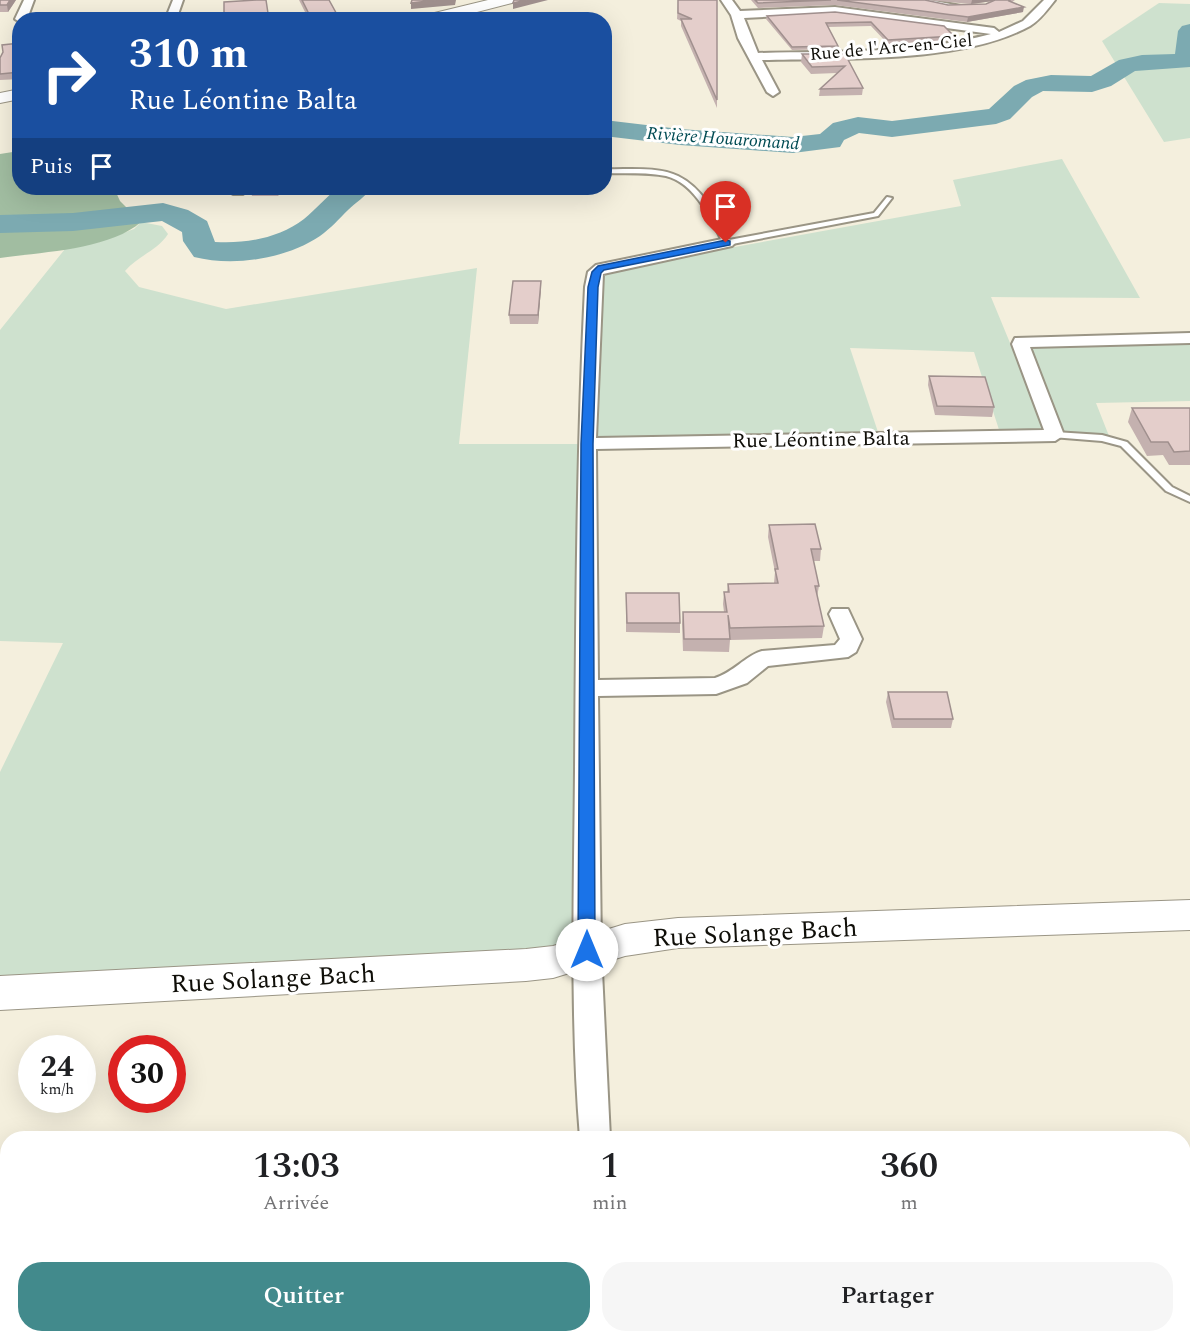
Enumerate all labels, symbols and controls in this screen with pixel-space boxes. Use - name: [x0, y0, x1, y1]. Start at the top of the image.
- text: 310 m: [129, 23, 248, 86]
- street label: Rue de l'Arc-en-Ciel: [809, 27, 973, 68]
- icon: right: [30, 36, 108, 114]
- text: Rue Léontine Balta: [129, 80, 357, 122]
- water label: Rivière Houaromand: [646, 120, 800, 157]
- text: Puis: [30, 150, 73, 183]
- icon: arrive: [85, 150, 118, 183]
- pin: [700, 181, 751, 243]
- icon: arrive: [709, 190, 742, 223]
- street label: Rue Léontine Balta: [732, 422, 911, 458]
- street label: Rue Solange Bach: [652, 908, 858, 958]
- position arrow: [555, 918, 619, 982]
- street label: Rue Solange Bach: [170, 954, 376, 1004]
- speed limit sign: 30: [108, 1035, 186, 1113]
- text: 24: [40, 1044, 74, 1090]
- text: km/h: [40, 1078, 74, 1101]
- text: 13:03: [253, 1139, 339, 1194]
- text: 1: [600, 1139, 619, 1194]
- text: 360: [880, 1139, 938, 1194]
- text: Arrivée: [263, 1188, 329, 1218]
- text: min: [592, 1188, 627, 1218]
- text: m: [901, 1188, 918, 1218]
- button: Quitter: [18, 1262, 590, 1331]
- button: Partager: [602, 1262, 1173, 1331]

